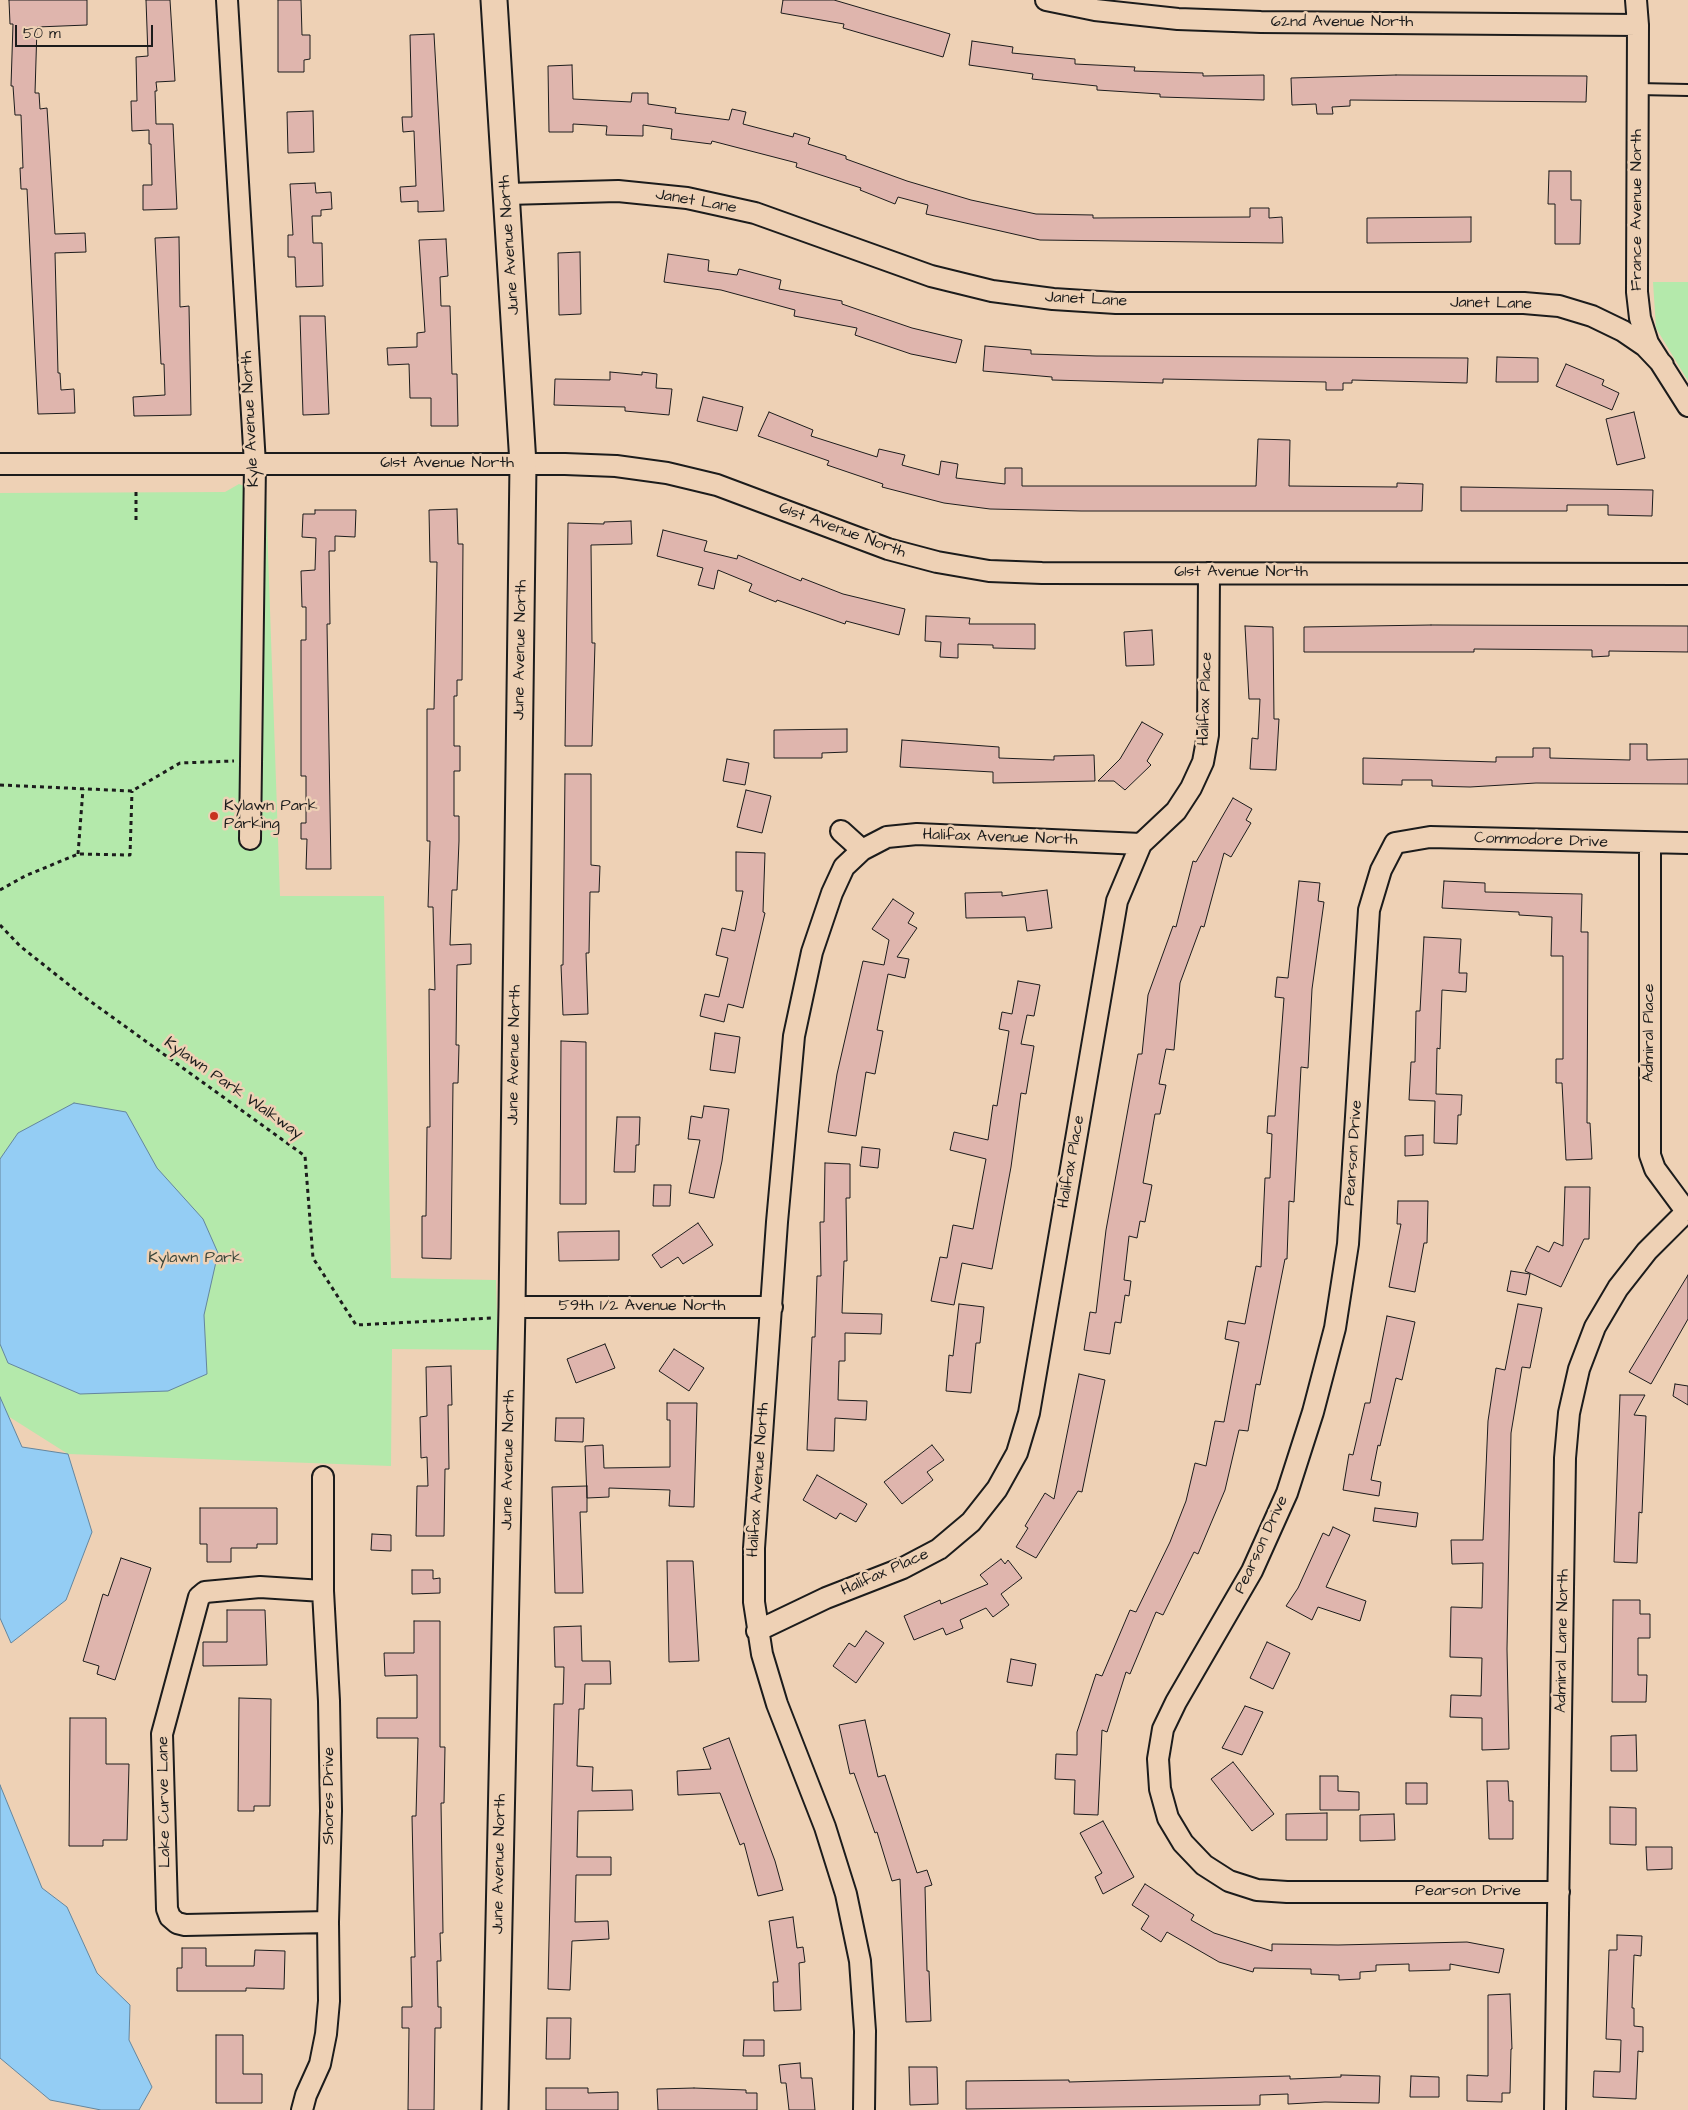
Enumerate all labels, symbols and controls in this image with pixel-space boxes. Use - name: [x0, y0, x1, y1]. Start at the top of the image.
- street label: 62nd Avenue North: [1271, 13, 1413, 33]
- scale bar: [18, 15, 155, 47]
- text: 50 m: [23, 23, 61, 44]
- street label: France Avenue North: [1628, 129, 1648, 291]
- street label: June Avenue North: [496, 174, 524, 316]
- street label: Janet Lane: [654, 185, 738, 219]
- street label: Janet Lane: [1045, 288, 1127, 312]
- street label: Janet Lane: [1450, 294, 1532, 314]
- street label: Kyle Avenue North: [238, 350, 264, 488]
- street label: 61st Avenue North: [380, 454, 514, 474]
- street label: 61st Avenue North: [776, 499, 908, 563]
- street label: 61st Avenue North: [1174, 563, 1308, 583]
- street label: June Avenue North: [510, 580, 532, 720]
- street label: Halifax Place: [1195, 652, 1217, 746]
- place label: Kylawn Park Parking: [224, 797, 317, 835]
- marker: Kylawn Park Parking: [208, 810, 220, 822]
- street label: Halifax Avenue North: [922, 826, 1078, 850]
- street label: Commodore Drive: [1474, 829, 1608, 853]
- street label: Admiral Place: [1640, 984, 1660, 1082]
- street label: June Avenue North: [504, 985, 526, 1125]
- street label: Kylawn Park Walkway: [160, 1034, 306, 1144]
- street label: Pearson Drive: [1341, 1100, 1367, 1206]
- street label: Halifax Place: [1054, 1114, 1090, 1210]
- park label: Kylawn Park: [148, 1249, 242, 1269]
- street label: 59th 1/2 Avenue North: [559, 1297, 725, 1317]
- street label: June Avenue North: [498, 1390, 520, 1530]
- street label: Halifax Avenue North: [744, 1402, 774, 1558]
- street label: Pearson Drive: [1231, 1493, 1293, 1597]
- street label: Halifax Place: [838, 1545, 932, 1601]
- street label: Admiral Lane North: [1552, 1569, 1574, 1713]
- street label: Lake Curve Lane: [154, 1736, 176, 1868]
- street label: Shores Drive: [320, 1747, 340, 1845]
- street label: June Avenue North: [489, 1794, 511, 1934]
- street label: Pearson Drive: [1415, 1882, 1521, 1902]

